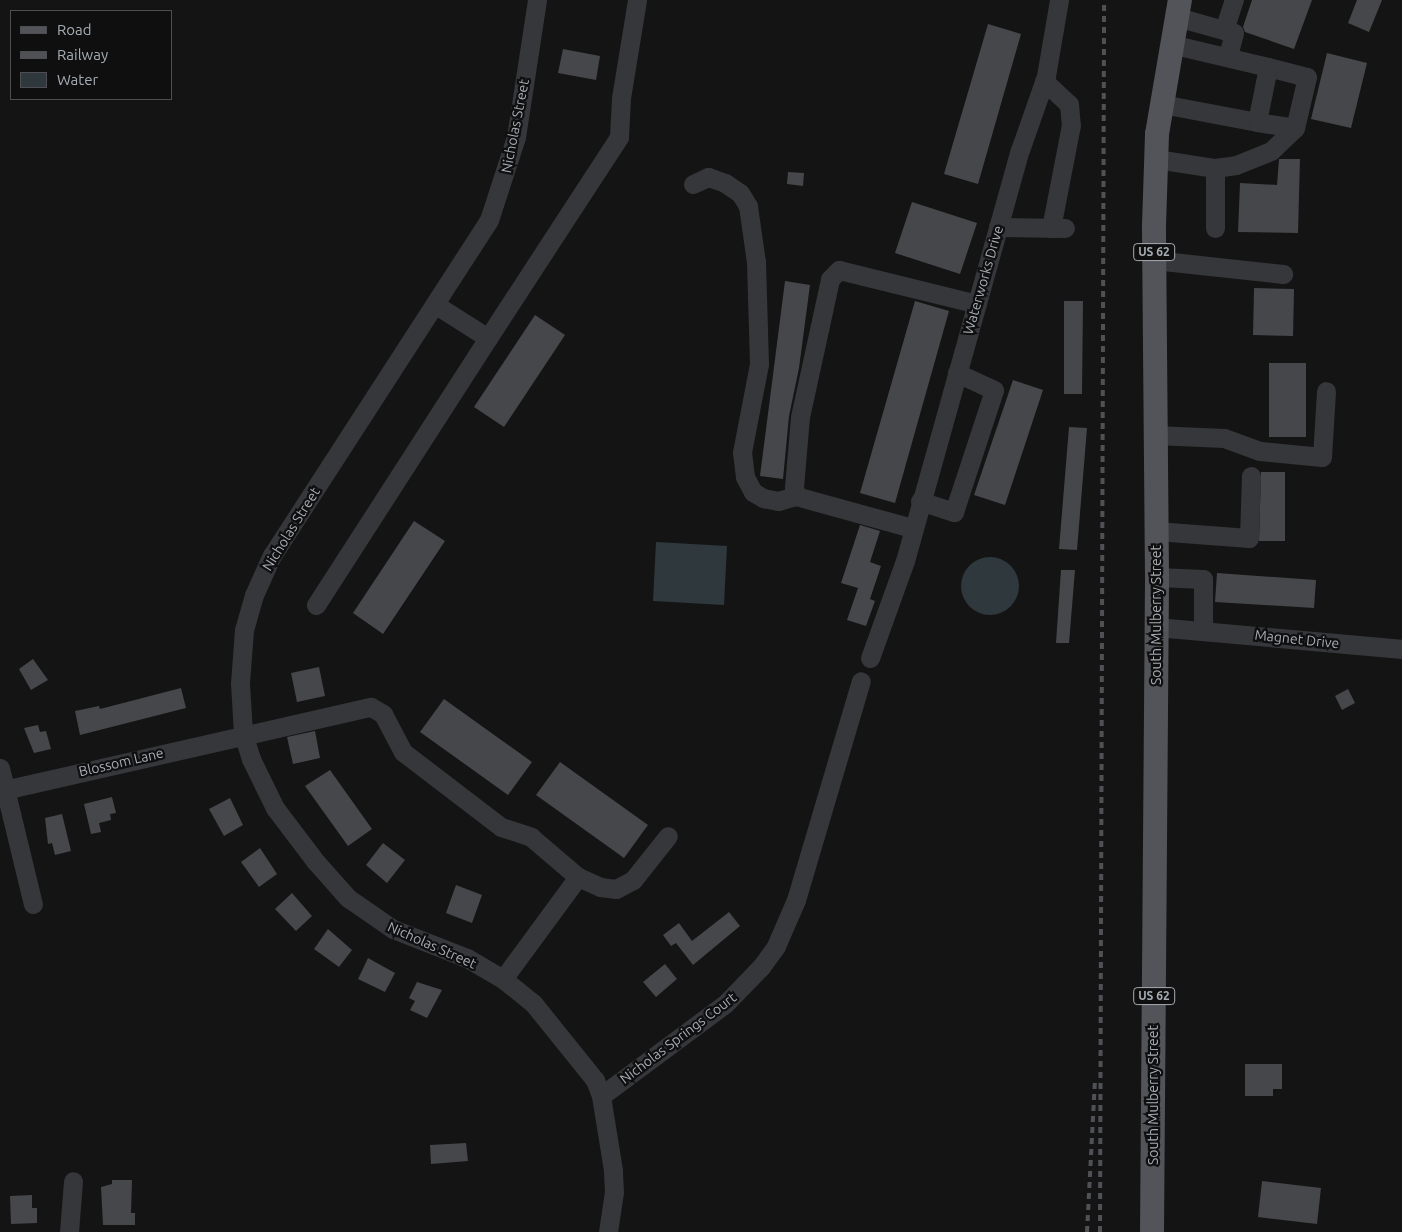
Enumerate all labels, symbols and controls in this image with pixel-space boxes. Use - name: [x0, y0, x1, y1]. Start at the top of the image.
- legend: [10, 10, 172, 100]
- text: Road: [57, 21, 92, 38]
- text: Railway: [57, 46, 108, 63]
- text: Water: [57, 71, 98, 88]
- street label: Nicholas Street: [498, 78, 532, 174]
- street label: Waterworks Drive: [959, 224, 1007, 336]
- road number: US 62: [1133, 242, 1175, 262]
- street label: Nicholas Street: [259, 484, 323, 574]
- street label: South Mulberry Street: [1148, 545, 1164, 685]
- street label: Magnet Drive: [1254, 626, 1340, 652]
- street label: Blossom Lane: [77, 744, 165, 780]
- street label: Nicholas Street: [385, 918, 479, 972]
- road number: US 62: [1133, 986, 1175, 1006]
- street label: Nicholas Springs Court: [616, 989, 740, 1087]
- street label: South Mulberry Street: [1145, 1025, 1161, 1165]

